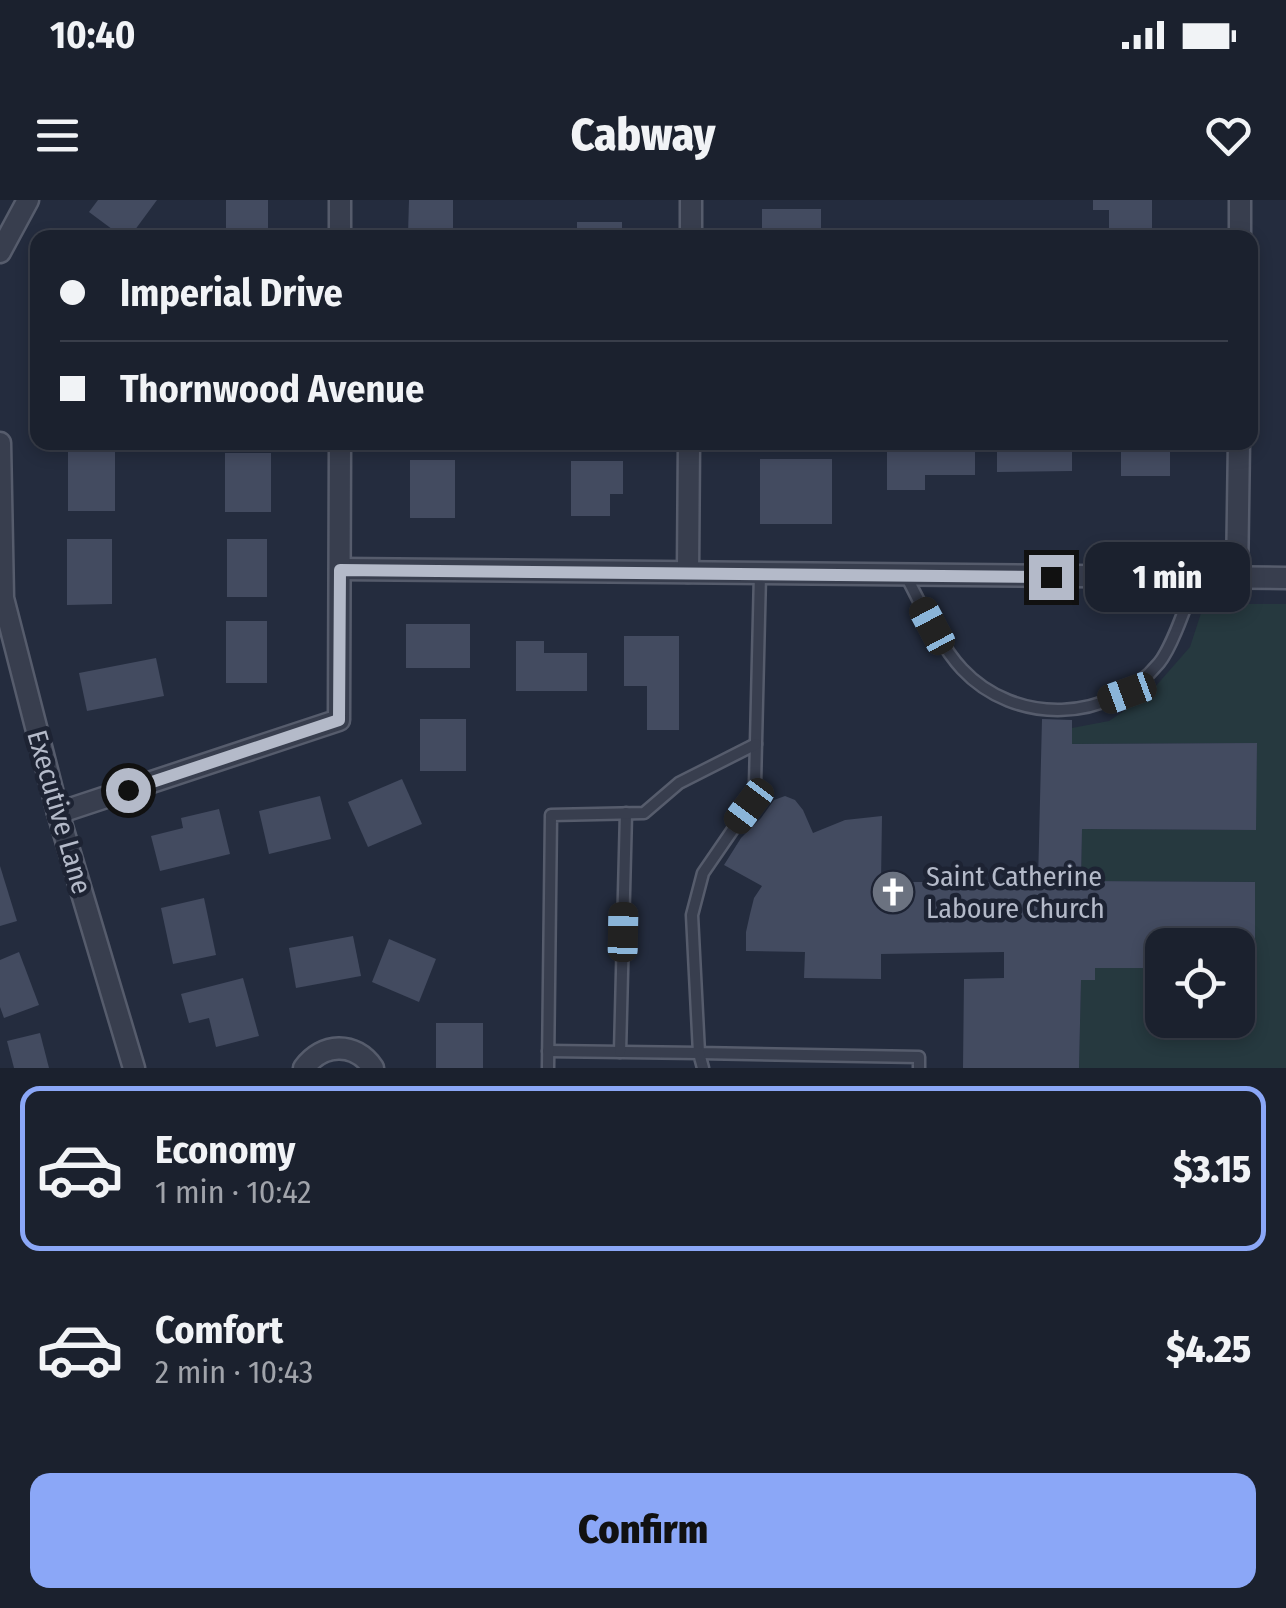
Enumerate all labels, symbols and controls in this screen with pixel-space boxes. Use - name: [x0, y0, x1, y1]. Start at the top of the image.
- text: 10:40: [50, 12, 136, 58]
- icon: menu: [30, 108, 85, 163]
- text: Cabway: [571, 108, 715, 162]
- icon: heart: [1201, 108, 1256, 163]
- text: Imperial Drive: [120, 270, 343, 316]
- text: Thornwood Avenue: [120, 366, 424, 412]
- callout: 1 min: [1086, 542, 1251, 612]
- route end: [1029, 555, 1074, 600]
- text: 1 min: [1133, 558, 1202, 596]
- car: [905, 592, 959, 660]
- car: [1094, 669, 1160, 717]
- street label: Executive Lane: [20, 726, 99, 898]
- route start: [106, 768, 151, 813]
- car: [719, 773, 779, 839]
- place label: Saint Catherine Laboure Church: [926, 860, 1105, 925]
- church icon: Saint Catherine Laboure Church: [870, 869, 916, 915]
- car: [607, 902, 639, 962]
- map controls: [1145, 928, 1255, 1038]
- button: locate: [1145, 928, 1255, 1038]
- icon: car: [35, 1124, 125, 1214]
- text: Economy: [155, 1127, 295, 1173]
- text: $3.15: [1173, 1146, 1251, 1192]
- text: 1 min · 10:42: [155, 1173, 311, 1211]
- icon: car: [35, 1304, 125, 1394]
- text: Comfort: [155, 1307, 283, 1353]
- text: $4.25: [1166, 1326, 1251, 1372]
- text: 2 min · 10:43: [155, 1353, 313, 1391]
- button: Confirm: [30, 1473, 1256, 1588]

